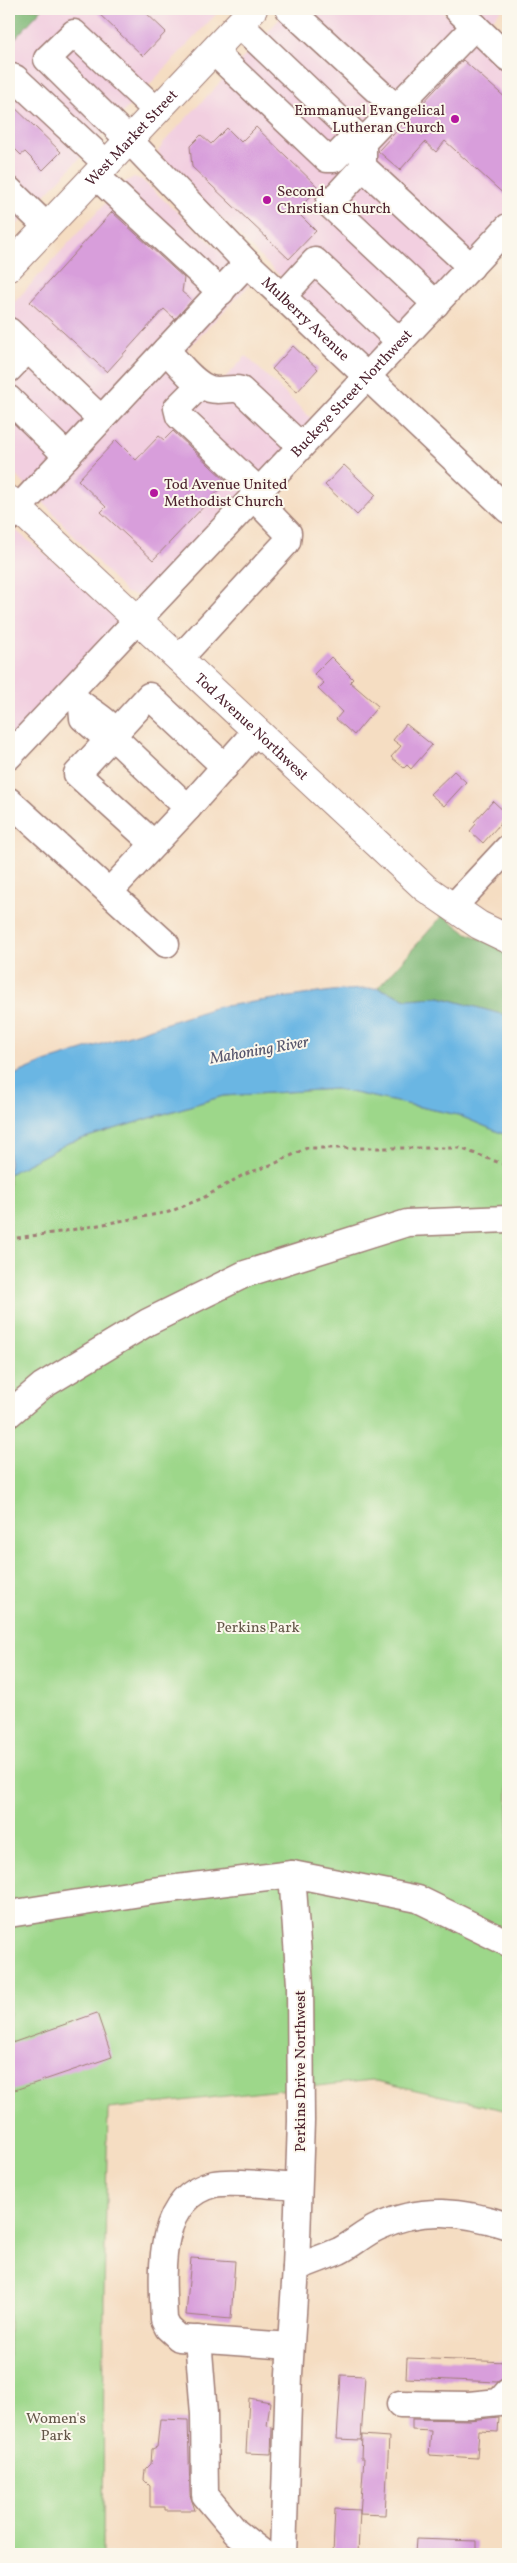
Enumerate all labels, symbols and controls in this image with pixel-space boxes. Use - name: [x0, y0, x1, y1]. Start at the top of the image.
- street label: West Market Street: [81, 86, 183, 192]
- place label: Emmanuel Evangelical Lutheran Church: [294, 101, 445, 139]
- marker: Emmanuel Evangelical Lutheran Church: [449, 113, 461, 125]
- place label: Second Christian Church: [277, 182, 391, 220]
- marker: Second Christian Church: [261, 194, 273, 206]
- street label: Mulberry Avenue: [256, 273, 353, 367]
- street label: Buckeye Street Northwest: [287, 325, 418, 463]
- place label: Tod Avenue United Methodist Church: [164, 475, 288, 513]
- marker: Tod Avenue United Methodist Church: [148, 487, 160, 499]
- street label: Tod Avenue Northwest: [189, 669, 312, 786]
- water label: Mahoning River: [207, 1031, 312, 1071]
- park label: Perkins Park: [216, 1618, 300, 1639]
- street label: Perkins Drive Northwest: [291, 1990, 312, 2152]
- park label: Women's Park: [26, 2409, 86, 2447]

